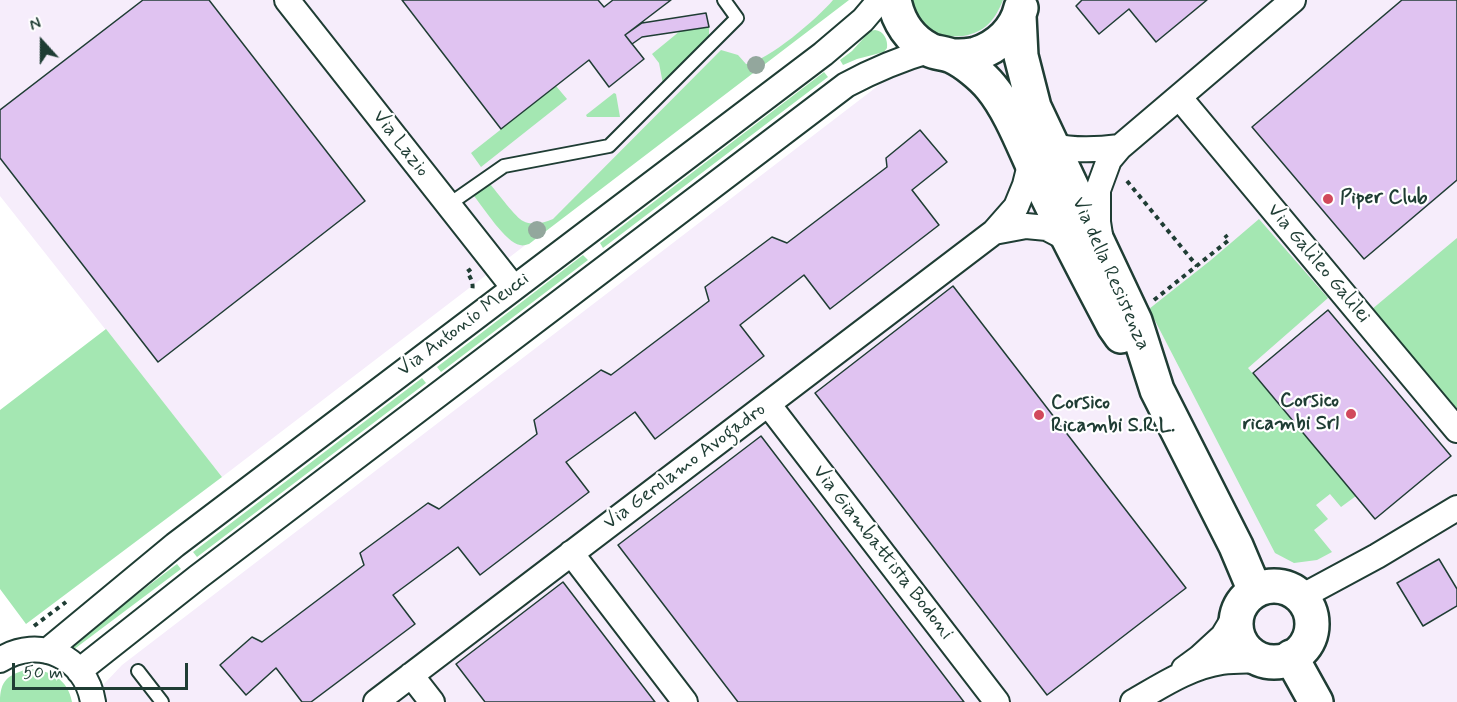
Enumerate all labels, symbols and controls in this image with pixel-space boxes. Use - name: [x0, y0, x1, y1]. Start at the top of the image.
- north arrow: [12, 12, 72, 72]
- text: N: [27, 13, 44, 36]
- street label: Via Lazio: [366, 106, 434, 182]
- place label: Piper Club: [1340, 187, 1428, 211]
- marker: Piper Club: [1321, 192, 1335, 206]
- street label: Via della Resistenza: [1065, 194, 1155, 354]
- street label: Via Galileo Galilei: [1261, 199, 1375, 329]
- street label: Via Antonio Meucci: [393, 268, 535, 382]
- place label: Corsico ricambi Srl: [1243, 390, 1339, 437]
- place label: Corsico Ricambi S.R.L.: [1051, 392, 1175, 439]
- street label: Via Gerolamo Avogadro: [599, 398, 771, 536]
- marker: Corsico ricambi Srl: [1344, 407, 1358, 421]
- marker: Corsico Ricambi S.R.L.: [1032, 408, 1046, 422]
- street label: Via Giambattista Bodoni: [806, 461, 958, 645]
- scale bar: [15, 651, 190, 689]
- text: 50 m: [23, 661, 63, 685]

